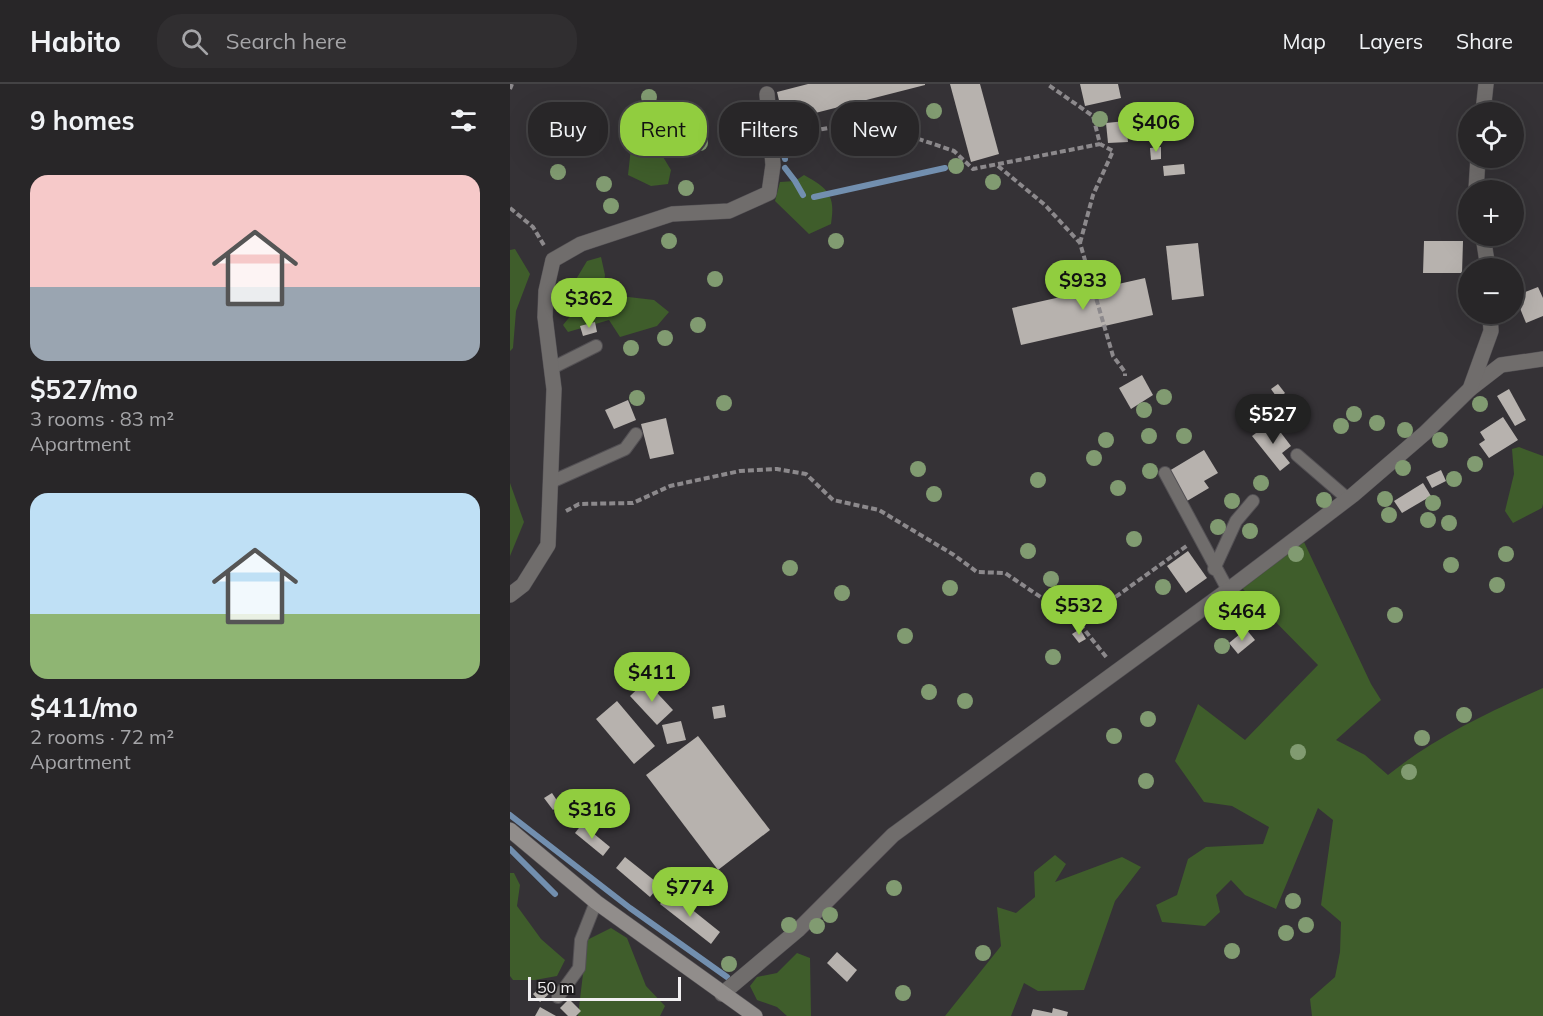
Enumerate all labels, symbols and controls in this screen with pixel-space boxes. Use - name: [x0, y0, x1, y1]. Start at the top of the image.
- search box: [157, 14, 577, 68]
- text: Habito: [30, 24, 121, 59]
- icon: search: [178, 25, 211, 58]
- text: Search here: [226, 27, 347, 55]
- text: Map: [1283, 28, 1326, 54]
- text: Layers: [1359, 28, 1423, 54]
- text: Share: [1456, 28, 1513, 54]
- chip: Buy: [528, 102, 608, 156]
- chip: Rent: [620, 102, 707, 156]
- chip: Filters: [719, 102, 819, 156]
- chip: New: [831, 102, 919, 156]
- pin: $406: [1120, 102, 1192, 153]
- map controls: [1458, 102, 1524, 324]
- button: locate: [1458, 102, 1524, 168]
- text: 9 homes: [30, 104, 134, 137]
- icon: filters: [447, 104, 480, 137]
- text: $406: [1132, 109, 1180, 134]
- button: +: [1458, 180, 1524, 246]
- icon: home: [201, 214, 309, 322]
- button: −: [1458, 258, 1524, 324]
- pin: $933: [1047, 260, 1119, 311]
- text: $933: [1059, 267, 1107, 292]
- pin: $362: [553, 278, 625, 329]
- text: $362: [565, 285, 613, 310]
- text: $527/mo: [30, 373, 138, 406]
- pin: $527: [1237, 394, 1309, 445]
- text: $527: [1249, 401, 1297, 426]
- text: 3 rooms · 83 m²: [30, 406, 174, 431]
- text: Apartment: [30, 431, 131, 456]
- icon: home: [201, 532, 309, 640]
- pin: $532: [1043, 585, 1115, 636]
- pin: $464: [1206, 591, 1278, 642]
- text: $532: [1055, 592, 1103, 617]
- text: $464: [1218, 598, 1266, 623]
- pin: $411: [616, 652, 688, 703]
- text: $411: [628, 659, 676, 684]
- text: $411/mo: [30, 691, 138, 724]
- text: 2 rooms · 72 m²: [30, 724, 174, 749]
- text: Apartment: [30, 749, 131, 774]
- pin: $316: [556, 789, 628, 840]
- text: $316: [568, 796, 616, 821]
- pin: $774: [654, 867, 726, 918]
- text: $774: [666, 874, 714, 899]
- scale bar: [528, 974, 681, 1002]
- text: 50 m: [537, 977, 574, 997]

